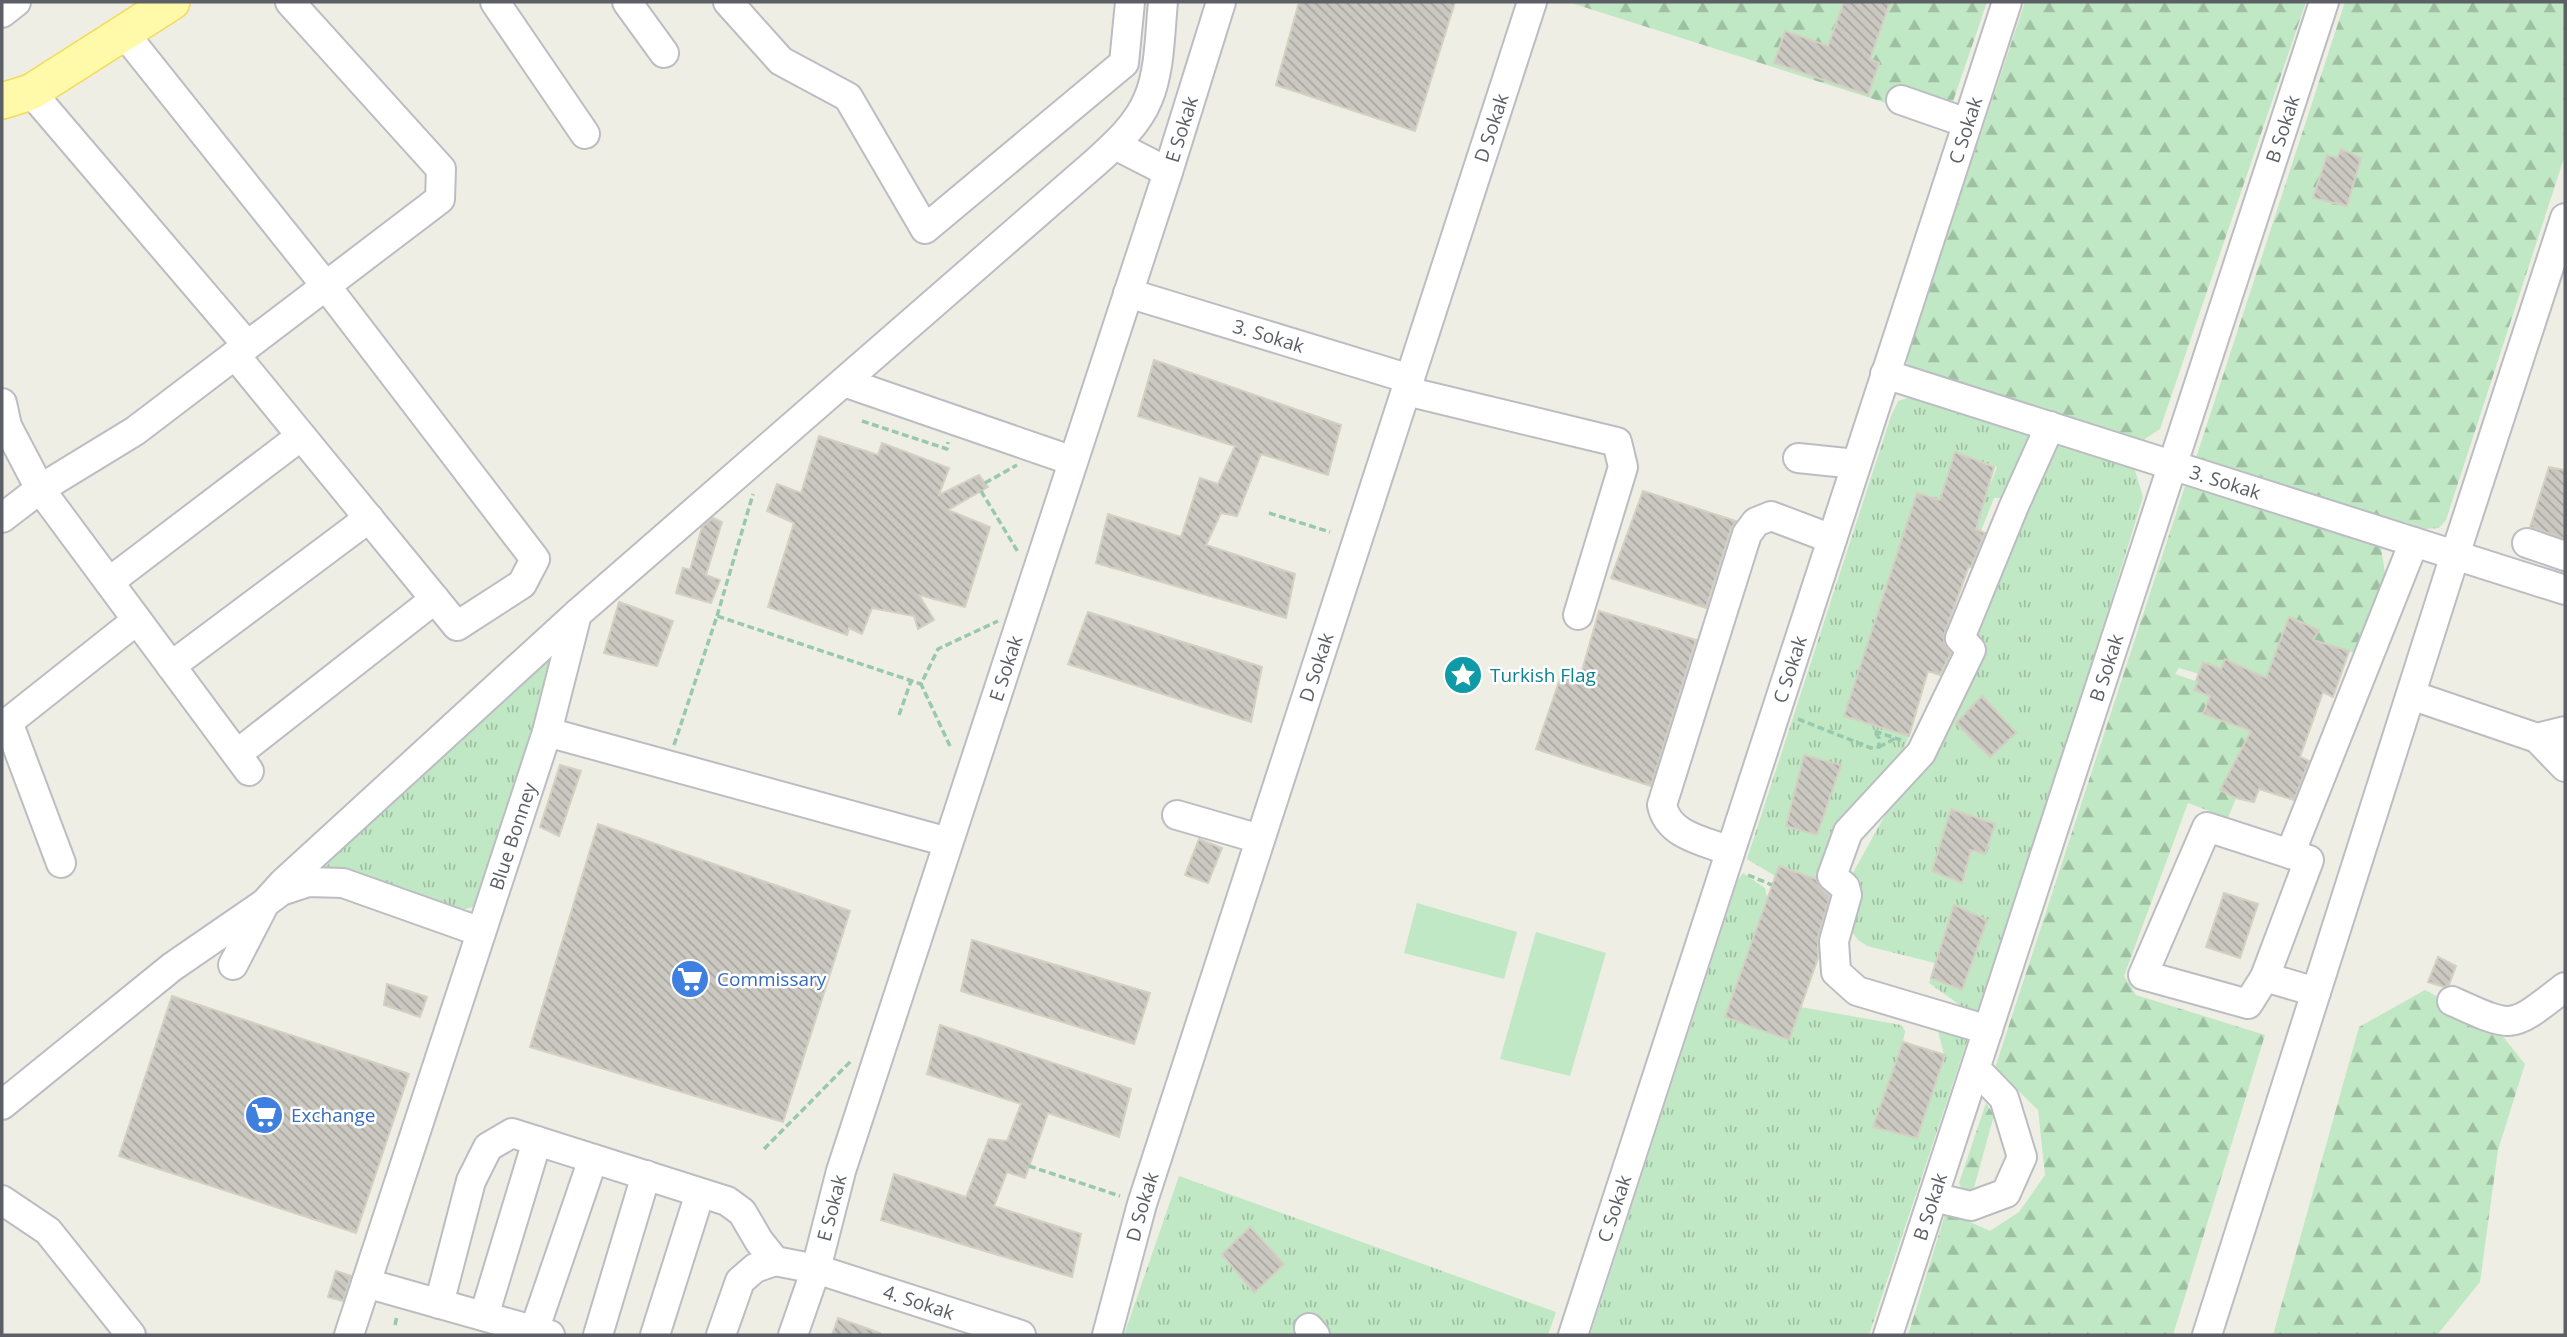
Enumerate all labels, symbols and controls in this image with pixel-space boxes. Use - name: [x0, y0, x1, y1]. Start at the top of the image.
- street label: D Sokak: [1468, 90, 1515, 166]
- street label: B Sokak: [2259, 92, 2306, 166]
- street label: E Sokak: [1159, 93, 1204, 165]
- street label: C Sokak: [1942, 93, 1988, 167]
- street label: 3. Sokak: [1230, 313, 1307, 359]
- street label: 3. Sokak: [2186, 459, 2264, 506]
- street label: D Sokak: [1293, 629, 1340, 705]
- street label: B Sokak: [2083, 631, 2129, 705]
- street label: E Sokak: [983, 632, 1028, 705]
- street label: C Sokak: [1767, 632, 1813, 706]
- place icon: Turkish Flag: [1442, 654, 1484, 696]
- place label: Turkish Flag: [1490, 662, 1596, 688]
- street label: Blue Bonney: [483, 779, 543, 893]
- supermarket icon: Commissary: [669, 958, 711, 1000]
- place label: Commissary: [717, 966, 827, 992]
- supermarket icon: Exchange: [243, 1094, 285, 1136]
- place label: Exchange: [291, 1102, 375, 1128]
- street label: D Sokak: [1120, 1169, 1165, 1244]
- street label: B Sokak: [1907, 1170, 1953, 1244]
- street label: E Sokak: [811, 1172, 853, 1244]
- street label: C Sokak: [1591, 1172, 1637, 1246]
- street label: 4. Sokak: [880, 1279, 958, 1326]

